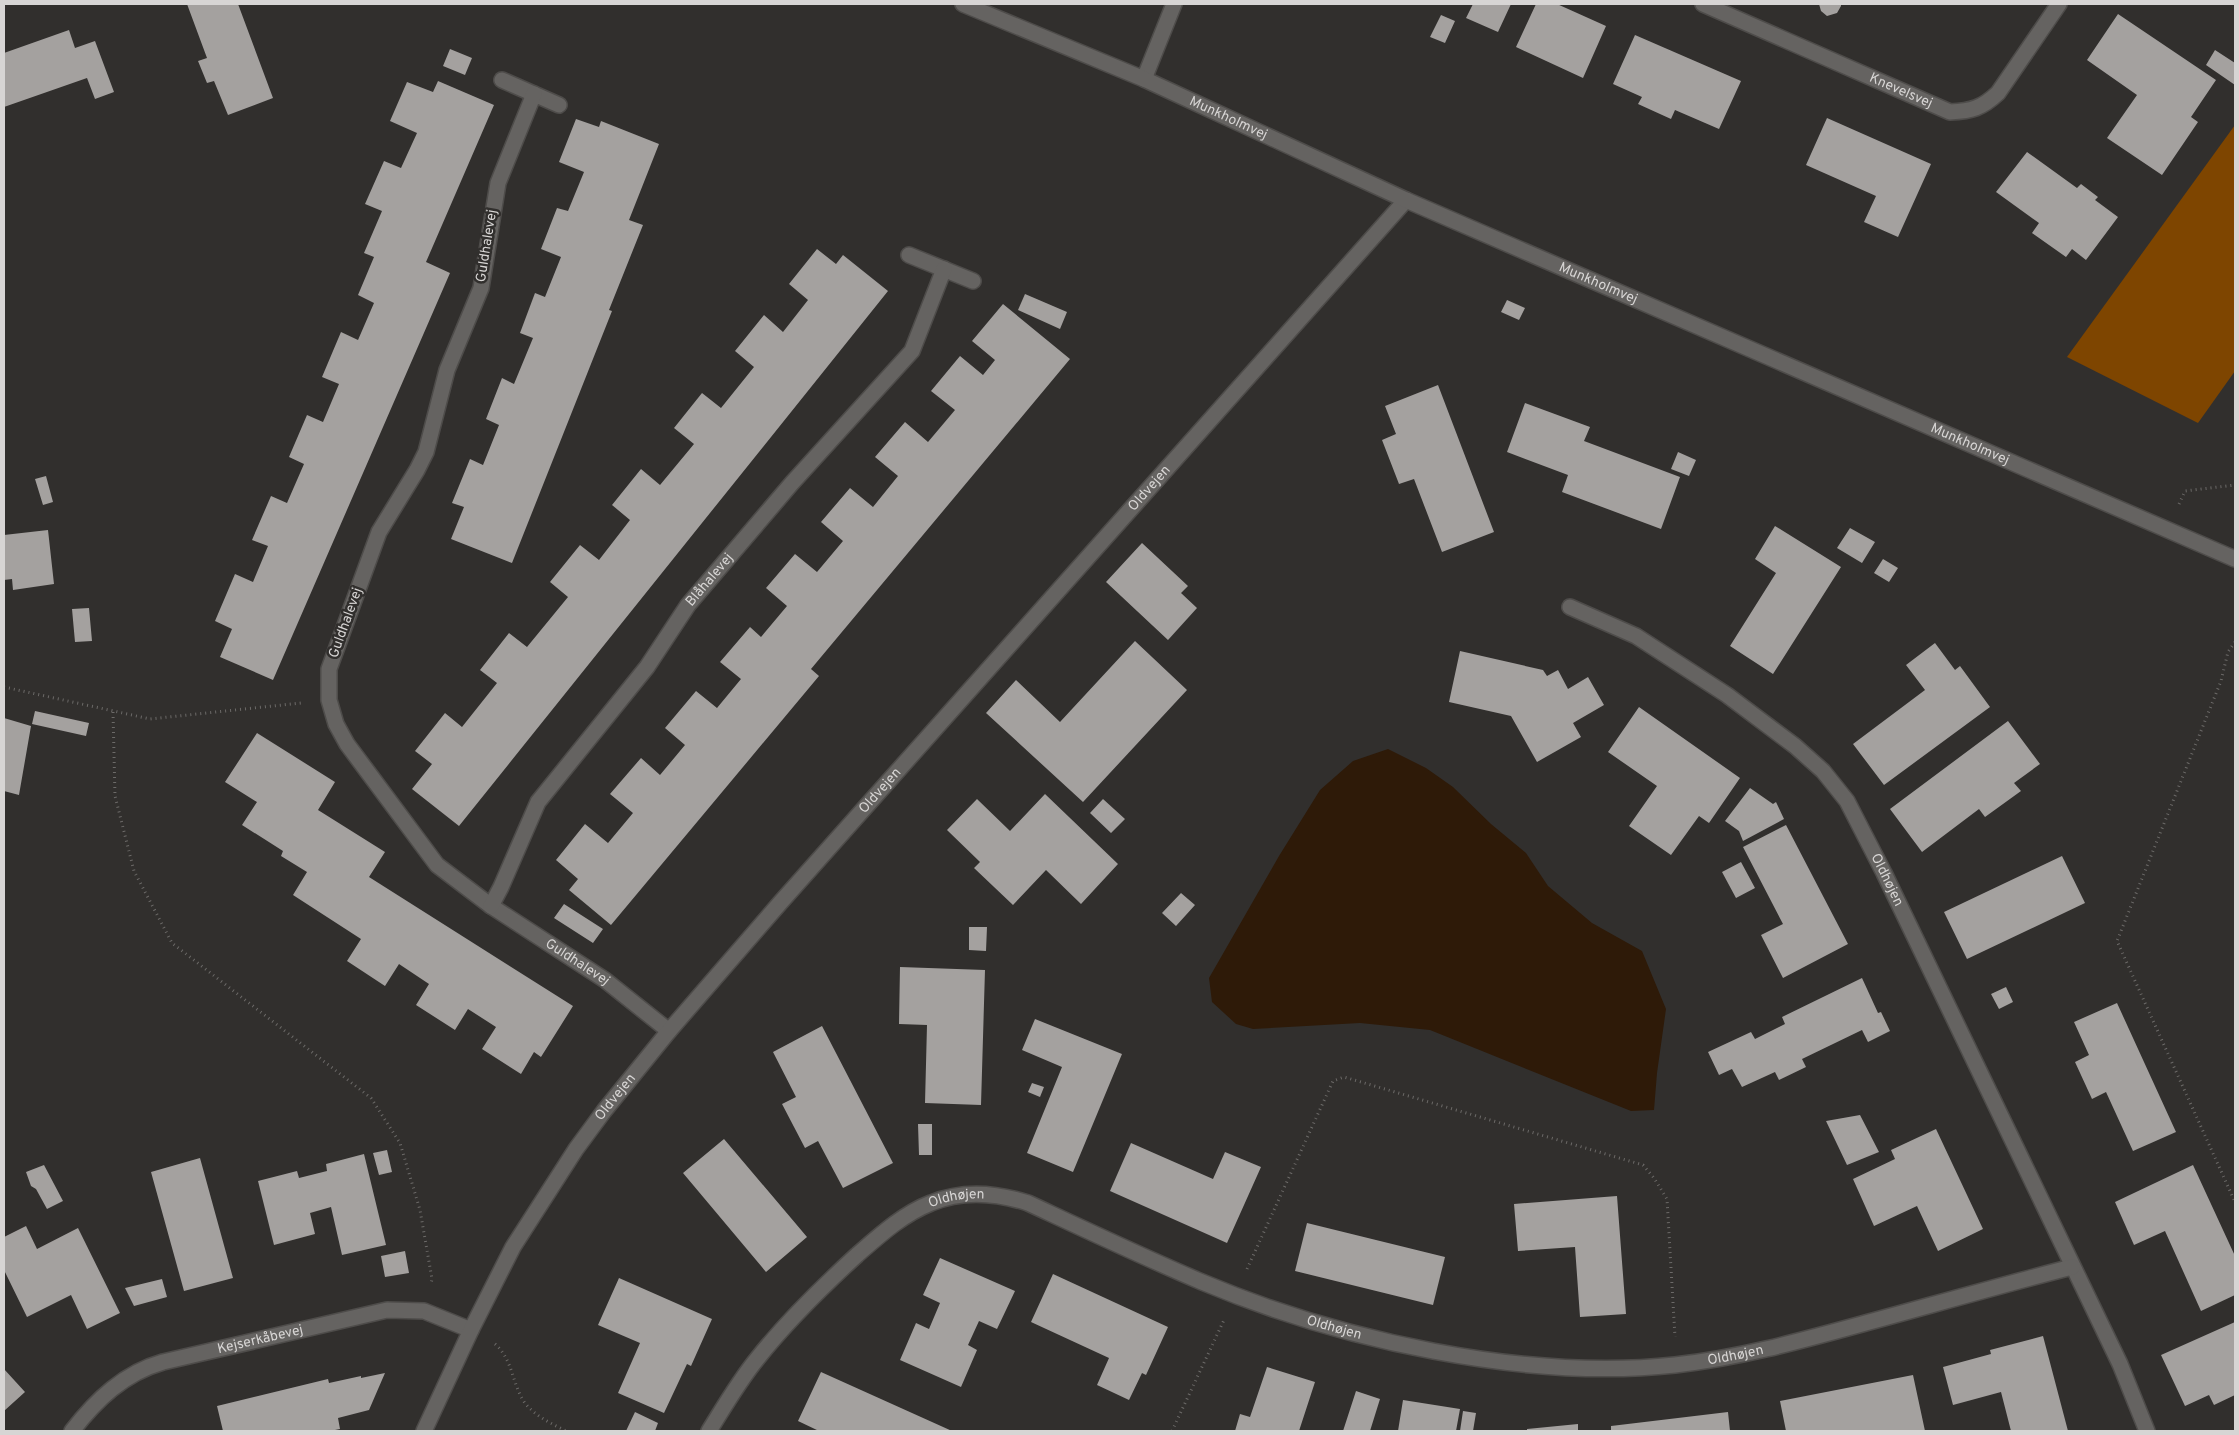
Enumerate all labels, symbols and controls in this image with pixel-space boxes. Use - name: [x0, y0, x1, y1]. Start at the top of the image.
- street label: Knevelsvej: [1867, 69, 1935, 112]
- street label: Munkholmvej: [1187, 93, 1270, 143]
- street label: Guldhalevej: [473, 208, 501, 284]
- street label: Munkholmvej: [1556, 259, 1640, 308]
- street label: Munkholmvej: [1928, 420, 2012, 469]
- street label: Oldvejen: [1125, 462, 1174, 515]
- street label: Blåhalevej: [682, 550, 737, 610]
- street label: Guldhalevej: [325, 586, 367, 660]
- street label: Oldvejen: [855, 764, 905, 817]
- street label: Oldhøjen: [1867, 851, 1907, 909]
- street label: Guldhalevej: [542, 935, 613, 989]
- street label: Oldvejen: [591, 1070, 639, 1124]
- street label: Oldhøjen: [926, 1186, 985, 1212]
- street label: Oldhøjen: [1304, 1312, 1364, 1343]
- street label: Kejserkåbevej: [216, 1321, 305, 1358]
- street label: Oldhøjen: [1706, 1341, 1765, 1369]

